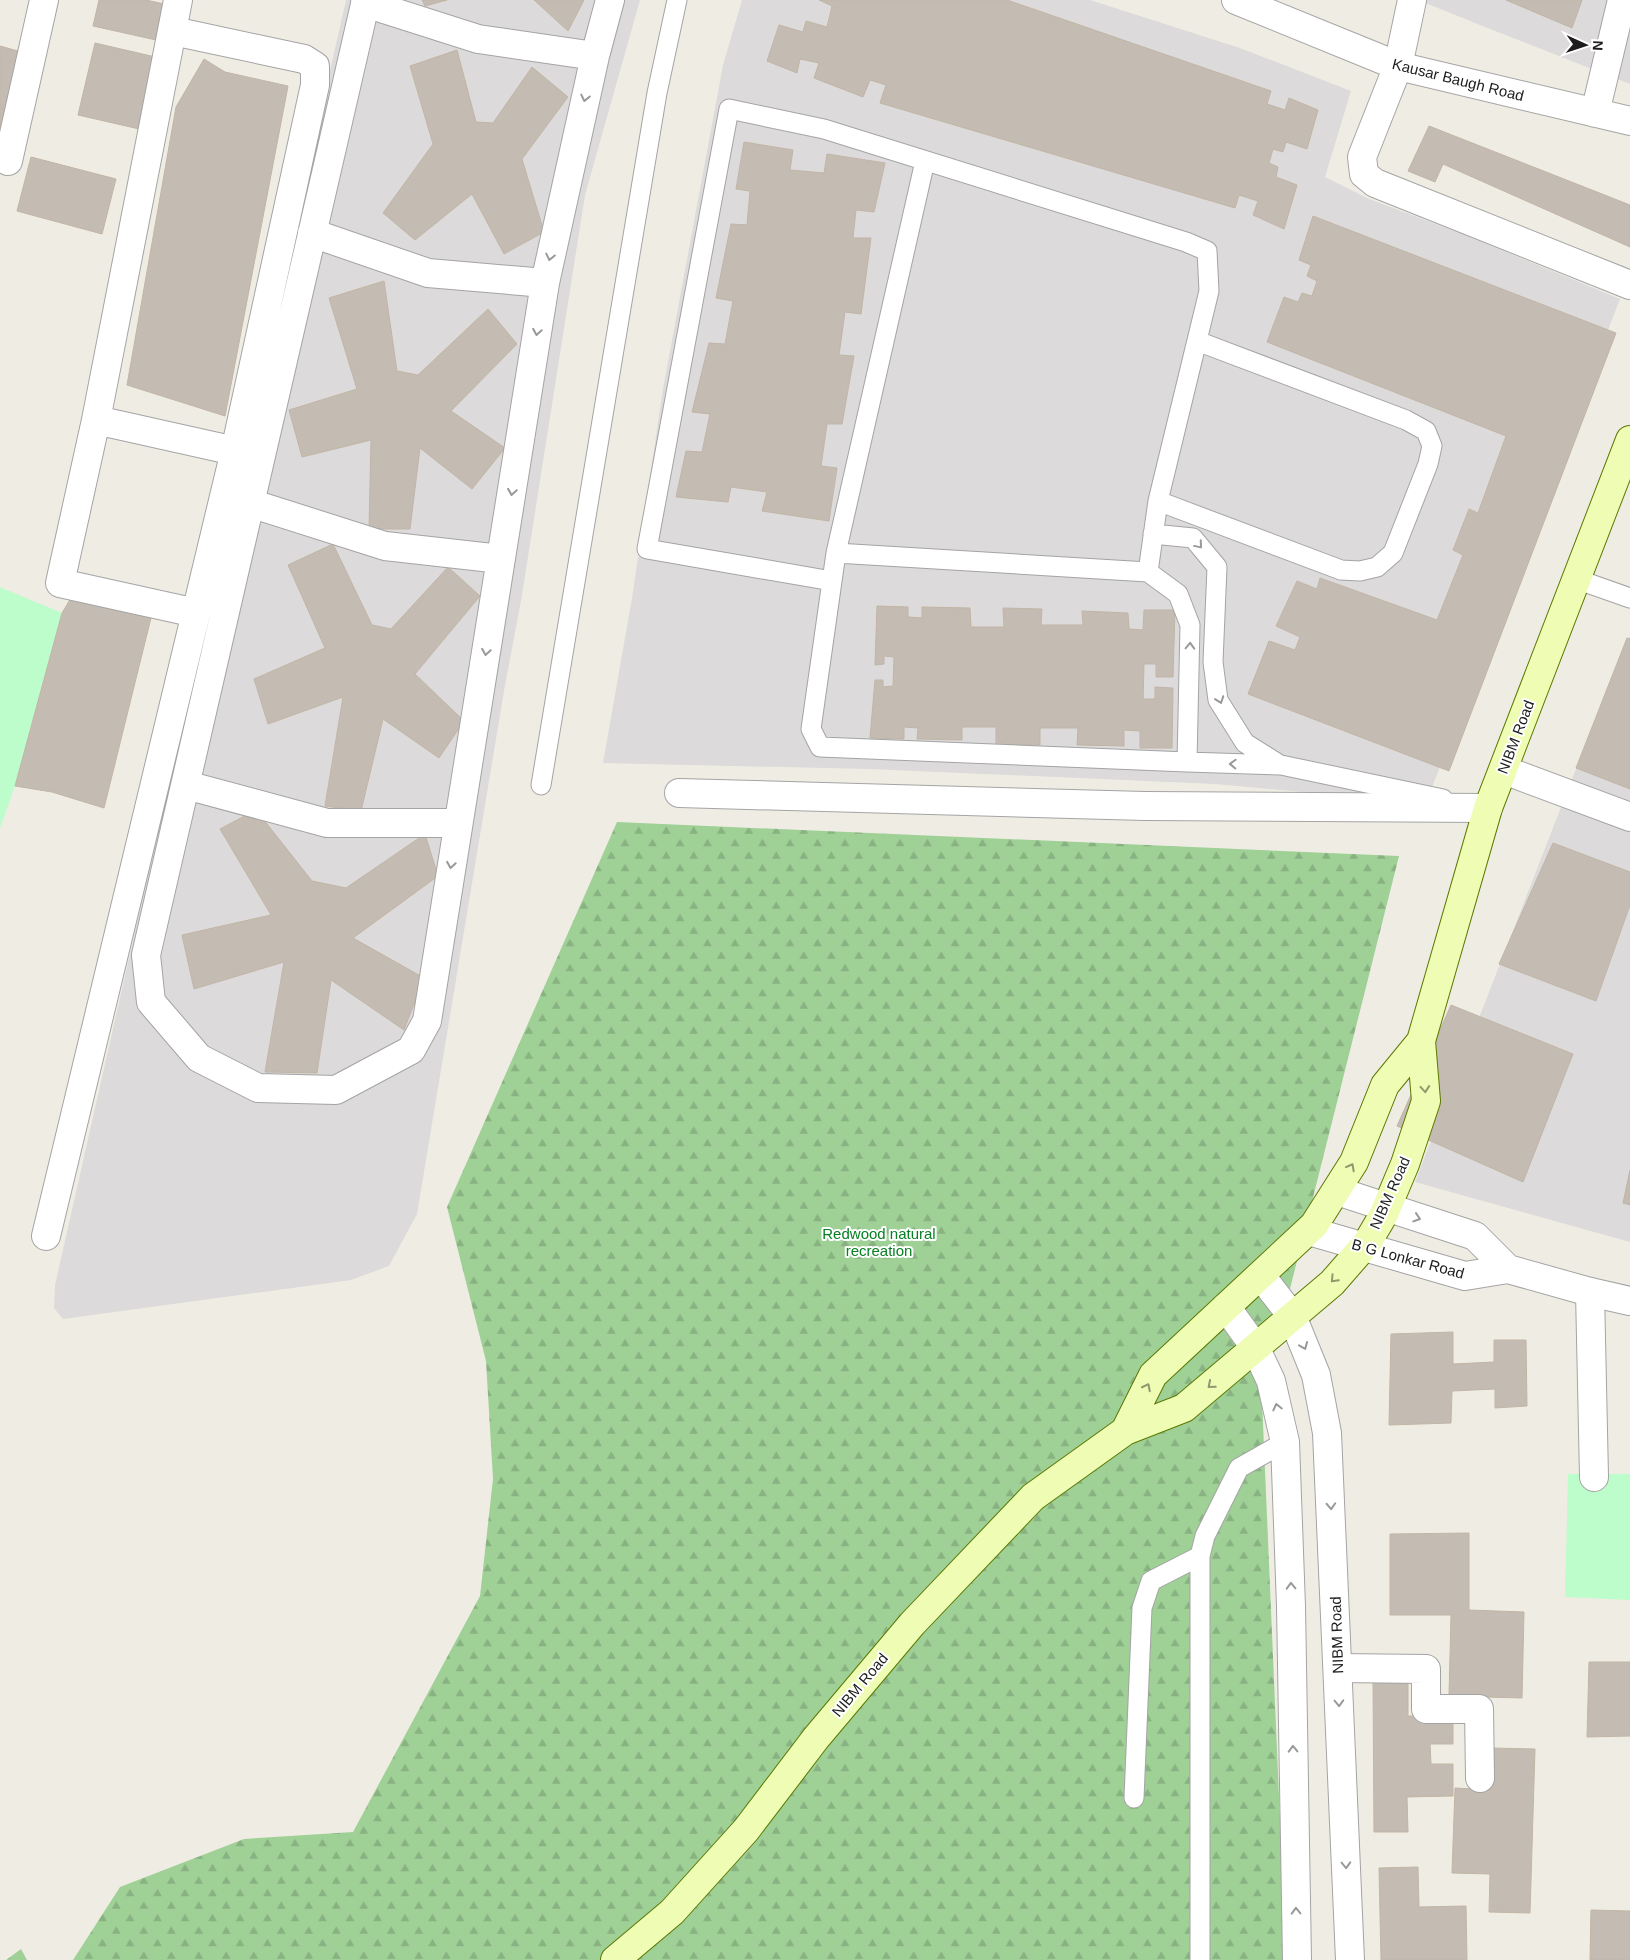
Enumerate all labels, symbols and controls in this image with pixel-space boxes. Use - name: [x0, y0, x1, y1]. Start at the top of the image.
- north arrow: [1560, 20, 1610, 70]
- text: N: [1590, 40, 1606, 51]
- street label: Kausar Baugh Road: [1391, 55, 1526, 104]
- one-way arrow: [580, 94, 591, 103]
- one-way arrow: [546, 253, 556, 261]
- one-way arrow: [532, 328, 543, 336]
- one-way arrow: [507, 488, 517, 496]
- one-way arrow: [1193, 539, 1201, 548]
- one-way arrow: [1185, 641, 1195, 649]
- one-way arrow: [481, 648, 491, 657]
- one-way arrow: [1214, 695, 1224, 704]
- street label: NIBM Road: [1494, 698, 1537, 776]
- one-way arrow: [1229, 758, 1237, 769]
- one-way arrow: [447, 860, 457, 869]
- one-way arrow: [1419, 1086, 1430, 1094]
- street label: NIBM Road: [1366, 1154, 1413, 1232]
- one-way arrow: [1345, 1163, 1355, 1172]
- one-way arrow: [1412, 1212, 1421, 1222]
- park label: Redwood natural recreation: [822, 1225, 936, 1259]
- street label: B G Lonkar Road: [1350, 1235, 1466, 1282]
- one-way arrow: [1331, 1274, 1340, 1283]
- one-way arrow: [1299, 1342, 1309, 1350]
- one-way arrow: [1207, 1379, 1216, 1388]
- one-way arrow: [1141, 1383, 1151, 1392]
- one-way arrow: [1272, 1403, 1283, 1412]
- one-way arrow: [1325, 1502, 1336, 1510]
- one-way arrow: [1285, 1582, 1296, 1590]
- street label: NIBM Road: [1327, 1596, 1346, 1674]
- street label: NIBM Road: [828, 1650, 891, 1720]
- one-way arrow: [1334, 1699, 1345, 1707]
- one-way arrow: [1288, 1745, 1299, 1753]
- one-way arrow: [1341, 1861, 1352, 1869]
- one-way arrow: [1291, 1907, 1301, 1915]

